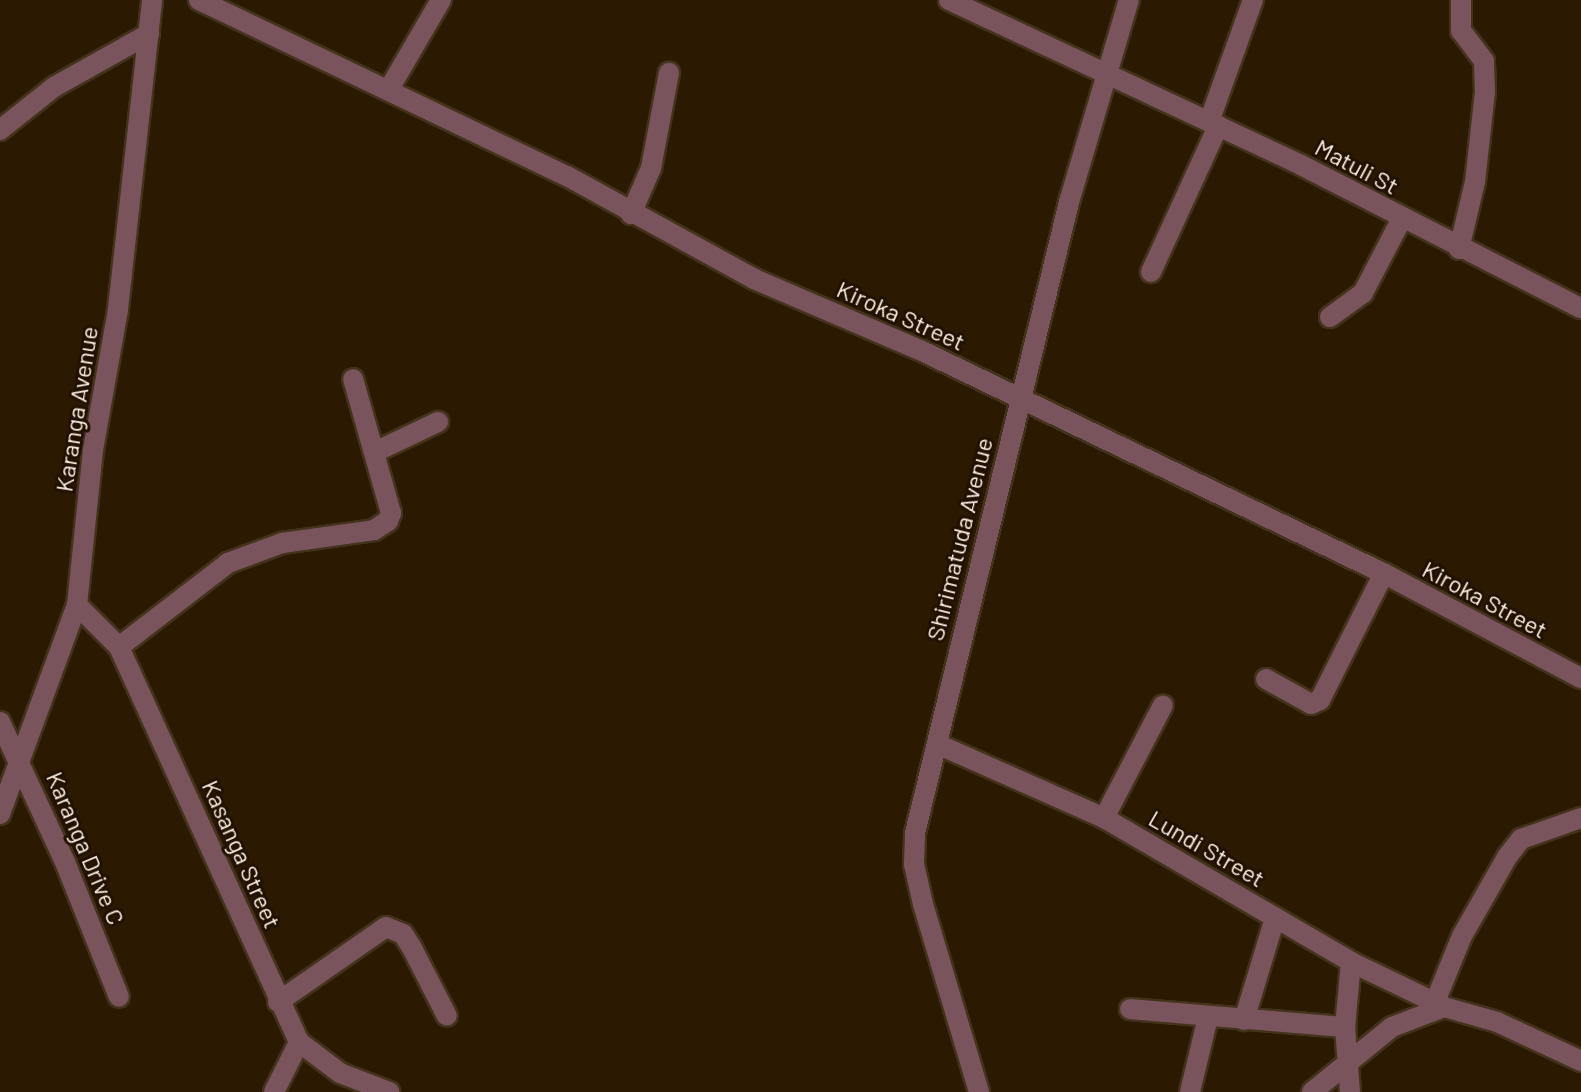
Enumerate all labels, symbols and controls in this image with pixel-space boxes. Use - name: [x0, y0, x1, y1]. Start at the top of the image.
- street label: Matuli St: [1310, 132, 1404, 200]
- street label: Kiroka Street: [833, 274, 969, 356]
- street label: Karanga Avenue: [49, 324, 103, 494]
- street label: Shirimatuda Avenue: [920, 435, 998, 643]
- street label: Kiroka Street: [1418, 554, 1552, 644]
- street label: Karanga Drive C: [41, 767, 131, 929]
- street label: Kasanga Street: [196, 775, 288, 933]
- street label: Lundi Street: [1144, 803, 1270, 893]

